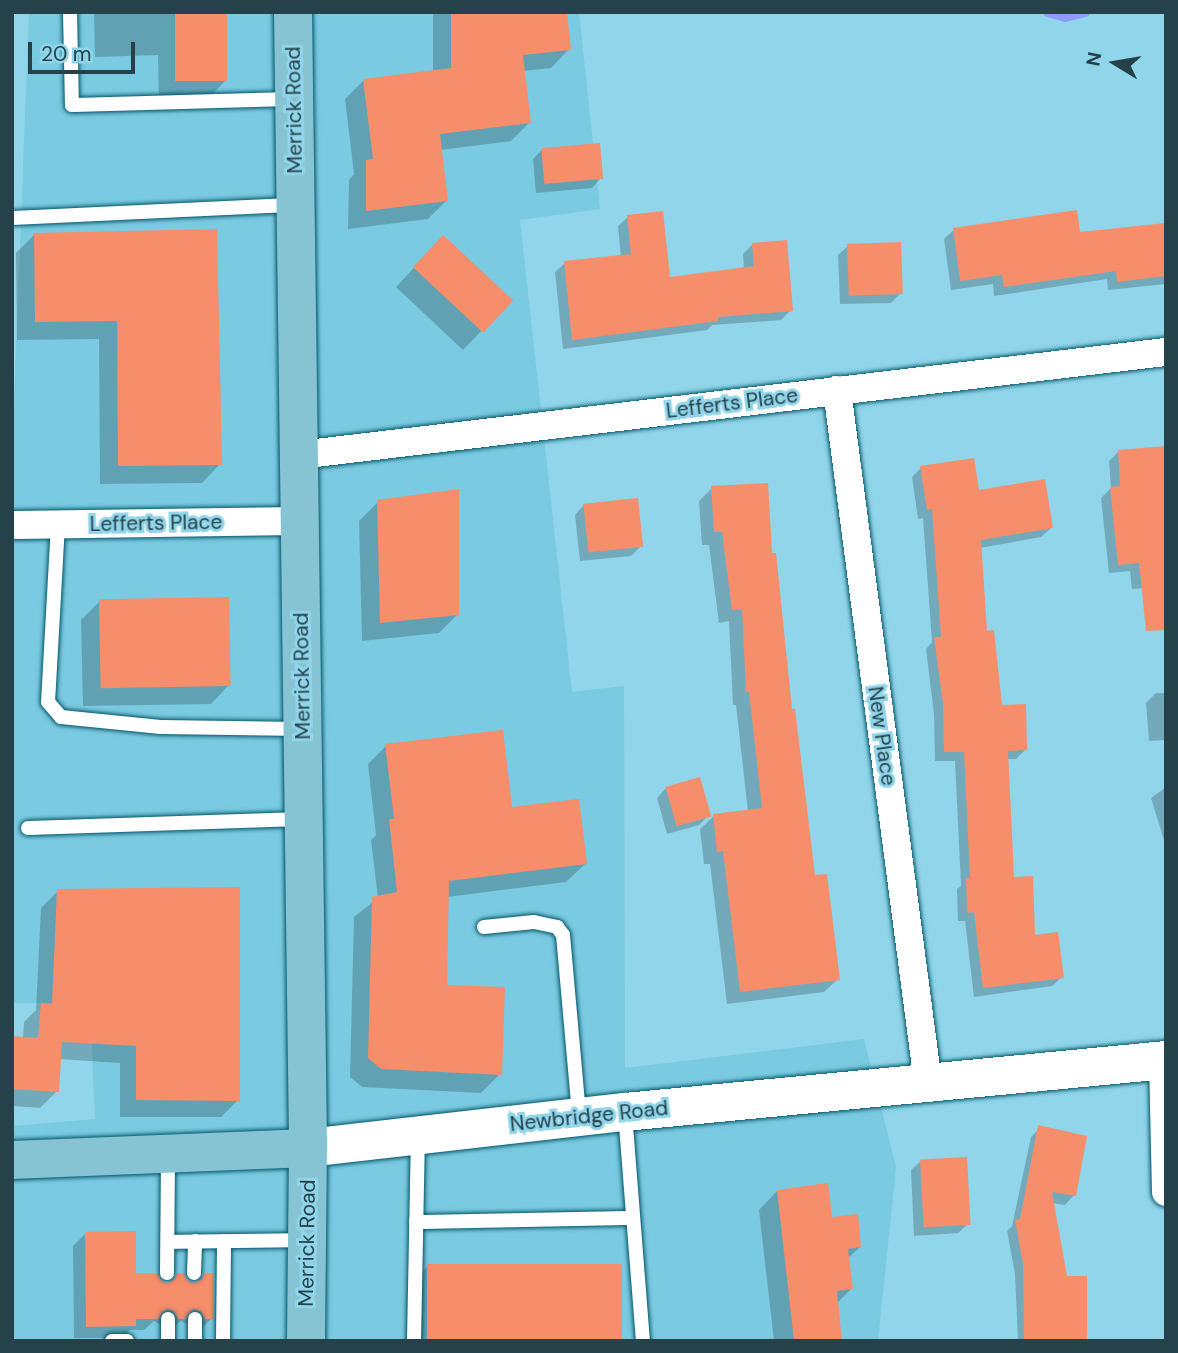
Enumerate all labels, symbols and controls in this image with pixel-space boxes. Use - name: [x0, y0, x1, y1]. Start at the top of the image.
- scale bar: [32, 28, 138, 72]
- north arrow: [1080, 28, 1150, 98]
- text: 20 m: [41, 40, 92, 68]
- street label: Merrick Road: [280, 46, 308, 174]
- text: N: [1080, 50, 1107, 68]
- street label: Lefferts Place: [665, 382, 799, 424]
- street label: Lefferts Place: [89, 509, 223, 537]
- street label: Merrick Road: [288, 612, 316, 740]
- street label: New Place: [863, 685, 901, 787]
- street label: Newbridge Road: [509, 1095, 669, 1137]
- street label: Merrick Road: [293, 1179, 321, 1307]

